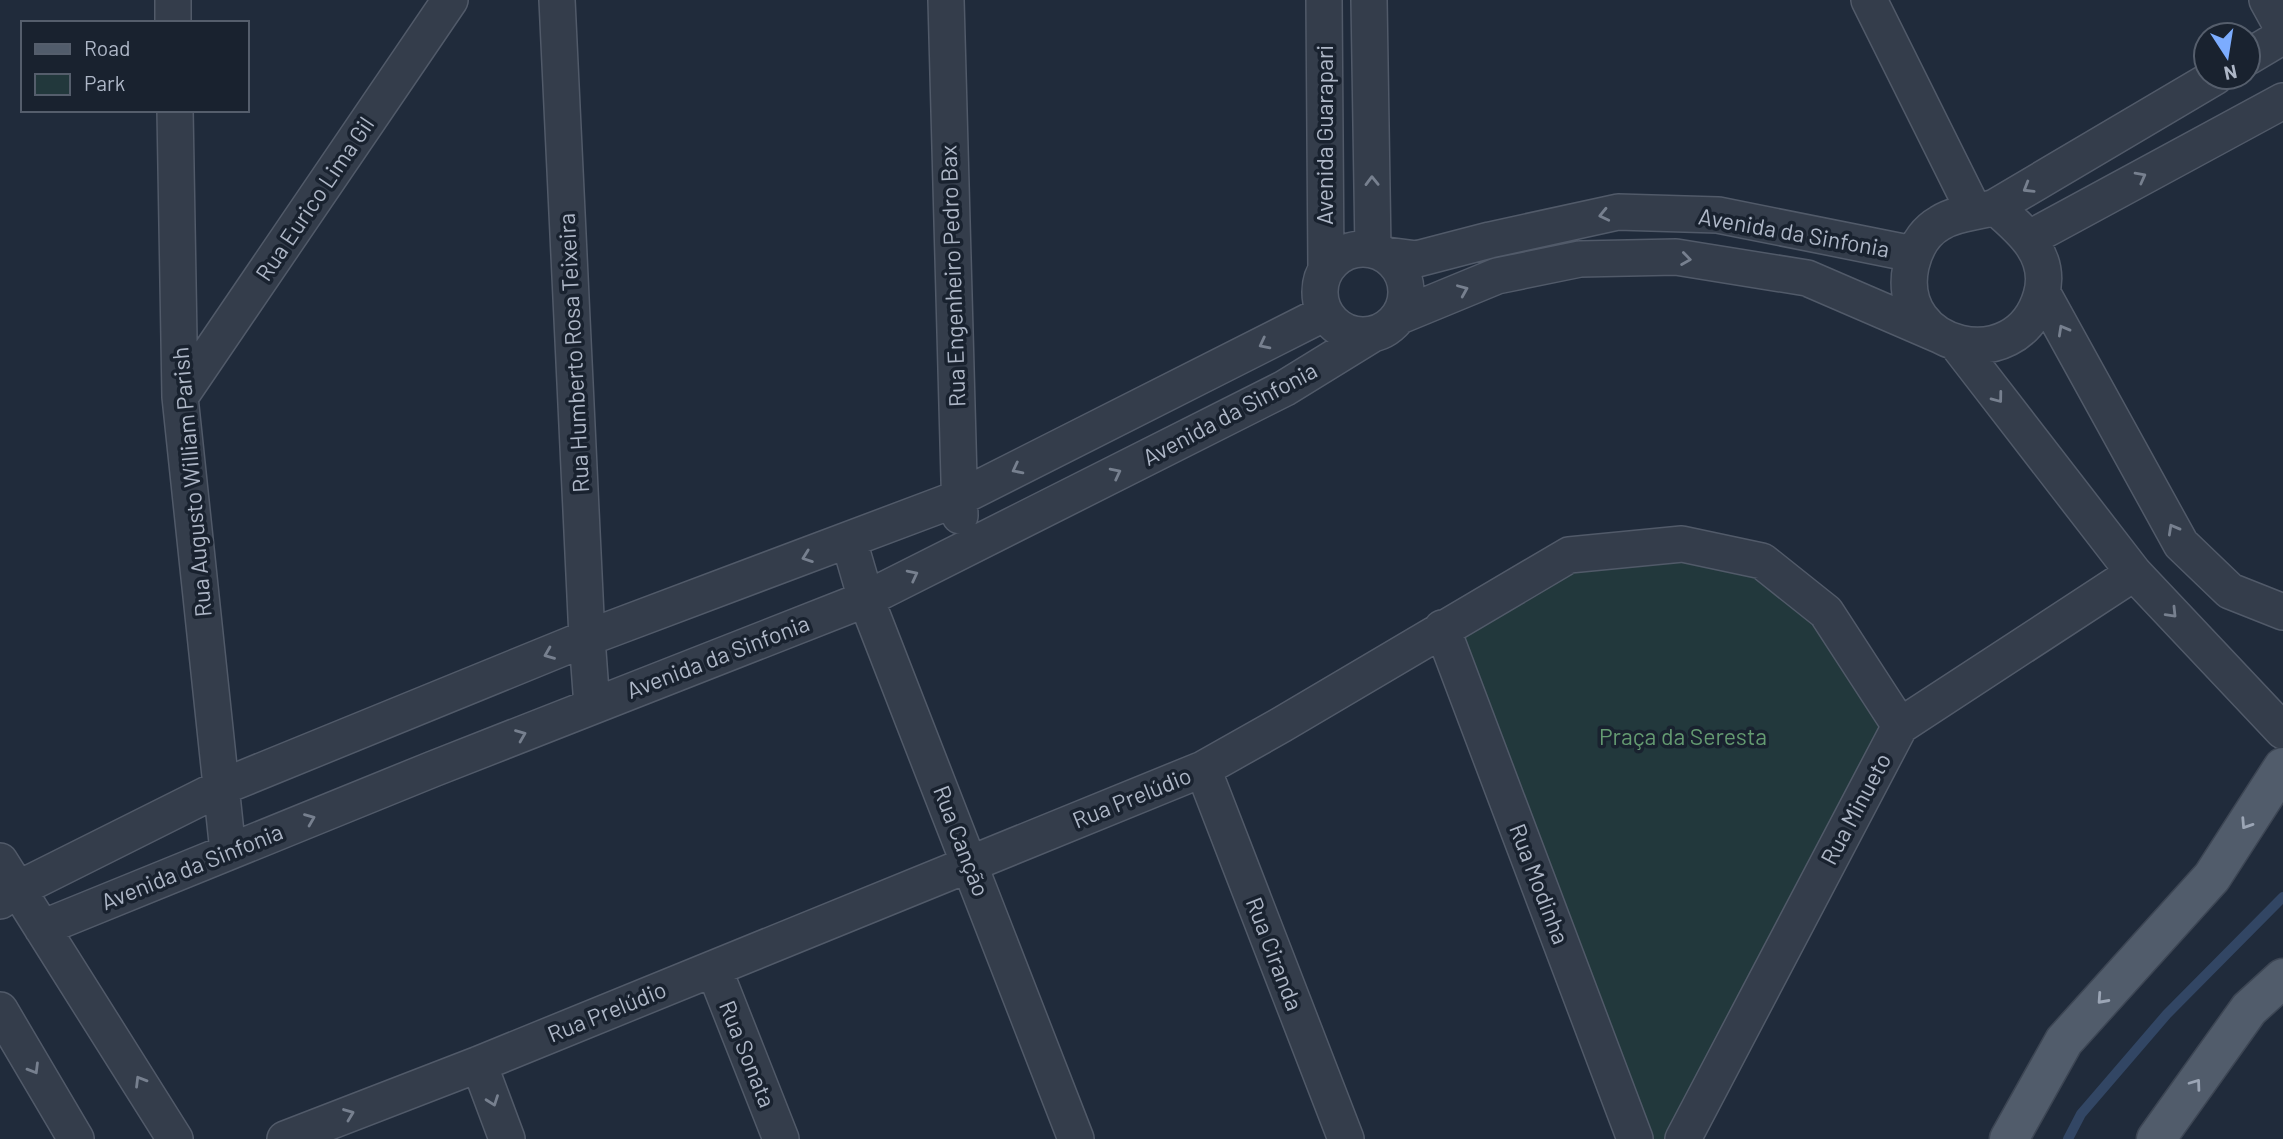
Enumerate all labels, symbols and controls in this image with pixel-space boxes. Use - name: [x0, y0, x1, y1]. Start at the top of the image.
- legend: [21, 21, 248, 112]
- north arrow: [2192, 21, 2262, 91]
- text: Road: [84, 35, 130, 60]
- street label: Avenida Guarapari: [1310, 45, 1338, 225]
- text: N: [2222, 61, 2239, 86]
- text: Park: [84, 70, 125, 95]
- street label: Rua Eurico Lima Gil: [249, 111, 379, 286]
- street label: Rua Engenheiro Pedro Bax: [933, 145, 971, 408]
- one-way arrow: [2133, 172, 2146, 185]
- one-way arrow: [1364, 176, 1379, 187]
- one-way arrow: [2022, 180, 2035, 193]
- street label: Avenida da Sinfonia: [1696, 201, 1892, 263]
- one-way arrow: [1598, 206, 1610, 221]
- street label: Rua Humberto Rosa Teixeira: [552, 213, 594, 494]
- one-way arrow: [1680, 251, 1692, 266]
- one-way arrow: [1457, 284, 1469, 298]
- one-way arrow: [2058, 325, 2071, 337]
- one-way arrow: [1259, 336, 1271, 350]
- street label: Rua Augusto William Parish: [165, 346, 217, 618]
- street label: Avenida da Sinfonia: [1138, 355, 1322, 471]
- one-way arrow: [1990, 390, 2003, 403]
- one-way arrow: [1012, 460, 1024, 474]
- one-way arrow: [1109, 467, 1121, 481]
- one-way arrow: [2168, 524, 2181, 537]
- one-way arrow: [802, 548, 814, 562]
- one-way arrow: [906, 570, 918, 584]
- one-way arrow: [2163, 605, 2176, 618]
- street label: Avenida da Sinfonia: [622, 608, 813, 704]
- one-way arrow: [543, 646, 556, 660]
- park label: Praça da Seresta: [1599, 722, 1767, 750]
- one-way arrow: [514, 729, 526, 743]
- street label: Rua Minueto: [1814, 748, 1896, 869]
- street label: Rua Prelúdio: [1068, 761, 1195, 834]
- street label: Rua Canção: [928, 781, 996, 900]
- one-way arrow: [303, 814, 315, 828]
- one-way arrow: [2242, 816, 2254, 829]
- street label: Avenida da Sinfonia: [97, 817, 287, 915]
- street label: Rua Modinha: [1504, 819, 1576, 948]
- street label: Rua Ciranda: [1241, 893, 1309, 1014]
- street label: Rua Prelúdio: [543, 975, 670, 1048]
- one-way arrow: [2097, 991, 2110, 1004]
- street label: Rua Sonata: [714, 996, 782, 1111]
- one-way arrow: [26, 1062, 39, 1075]
- one-way arrow: [135, 1075, 148, 1088]
- one-way arrow: [2188, 1079, 2200, 1091]
- one-way arrow: [485, 1095, 499, 1107]
- one-way arrow: [342, 1109, 354, 1123]

